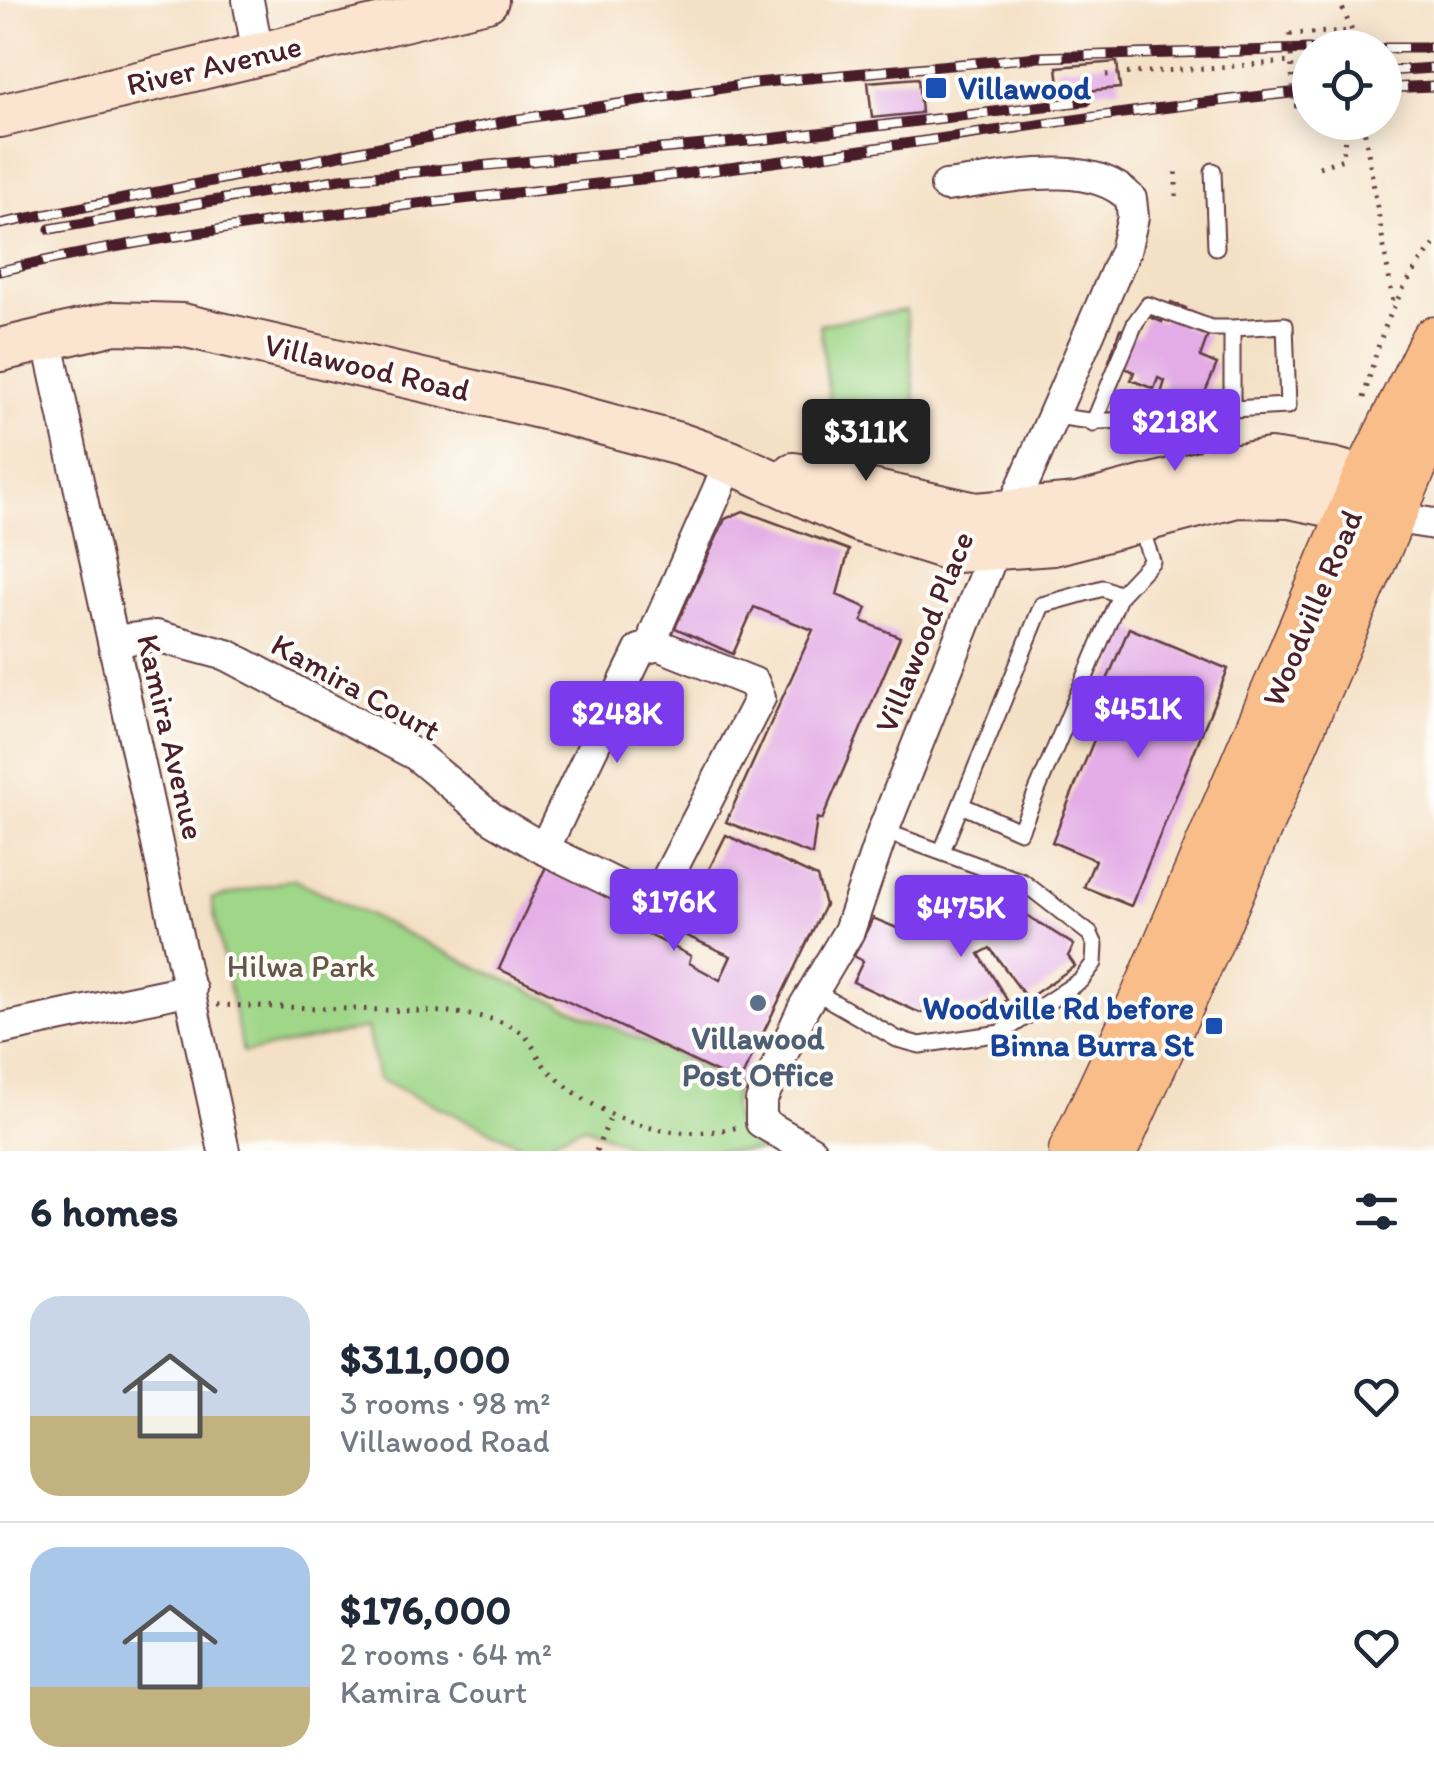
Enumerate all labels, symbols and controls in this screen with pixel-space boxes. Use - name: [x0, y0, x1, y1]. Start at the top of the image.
- street label: River Avenue: [123, 26, 305, 104]
- map controls: [1292, 30, 1402, 140]
- button: locate: [1292, 30, 1402, 140]
- place label: Villawood: [958, 69, 1091, 107]
- marker: Villawood: [923, 75, 949, 101]
- street label: Villawood Road: [261, 325, 473, 409]
- pin: $218K: [1105, 389, 1245, 474]
- pin: $311K: [796, 399, 936, 484]
- text: $218K: [1132, 402, 1218, 440]
- text: $311K: [824, 412, 908, 450]
- street label: Woodville Road: [1254, 504, 1370, 712]
- street label: Villawood Place: [866, 526, 982, 738]
- street label: Kamira Court: [265, 625, 447, 749]
- street label: Kamira Avenue: [129, 631, 213, 843]
- pin: $451K: [1068, 676, 1208, 761]
- pin: $248K: [547, 681, 687, 766]
- text: $451K: [1094, 689, 1182, 727]
- text: $248K: [572, 694, 662, 732]
- pin: $176K: [604, 869, 744, 954]
- pin: $475K: [891, 875, 1031, 960]
- text: $176K: [632, 882, 716, 920]
- text: $475K: [917, 888, 1005, 926]
- park label: Hilwa Park: [227, 947, 376, 985]
- place label: Woodville Rd before Binna Burra St: [923, 989, 1194, 1064]
- marker: Villawood Post Office: [747, 992, 769, 1014]
- marker: Woodville Rd before Binna Burra St: [1203, 1015, 1225, 1037]
- place label: Villawood Post Office: [682, 1019, 834, 1094]
- icon: filters: [1349, 1184, 1404, 1239]
- text: 6 homes: [30, 1186, 178, 1237]
- text: $311,000: [340, 1333, 511, 1384]
- icon: home: [110, 1336, 230, 1456]
- icon: heart: [1349, 1369, 1404, 1424]
- text: 3 rooms · 98 m²: [340, 1384, 551, 1422]
- text: Villawood Road: [340, 1422, 550, 1460]
- text: $176,000: [340, 1584, 511, 1635]
- icon: home: [110, 1587, 230, 1707]
- icon: heart: [1349, 1620, 1404, 1675]
- text: 2 rooms · 64 m²: [340, 1635, 552, 1673]
- text: Kamira Court: [340, 1673, 527, 1711]

